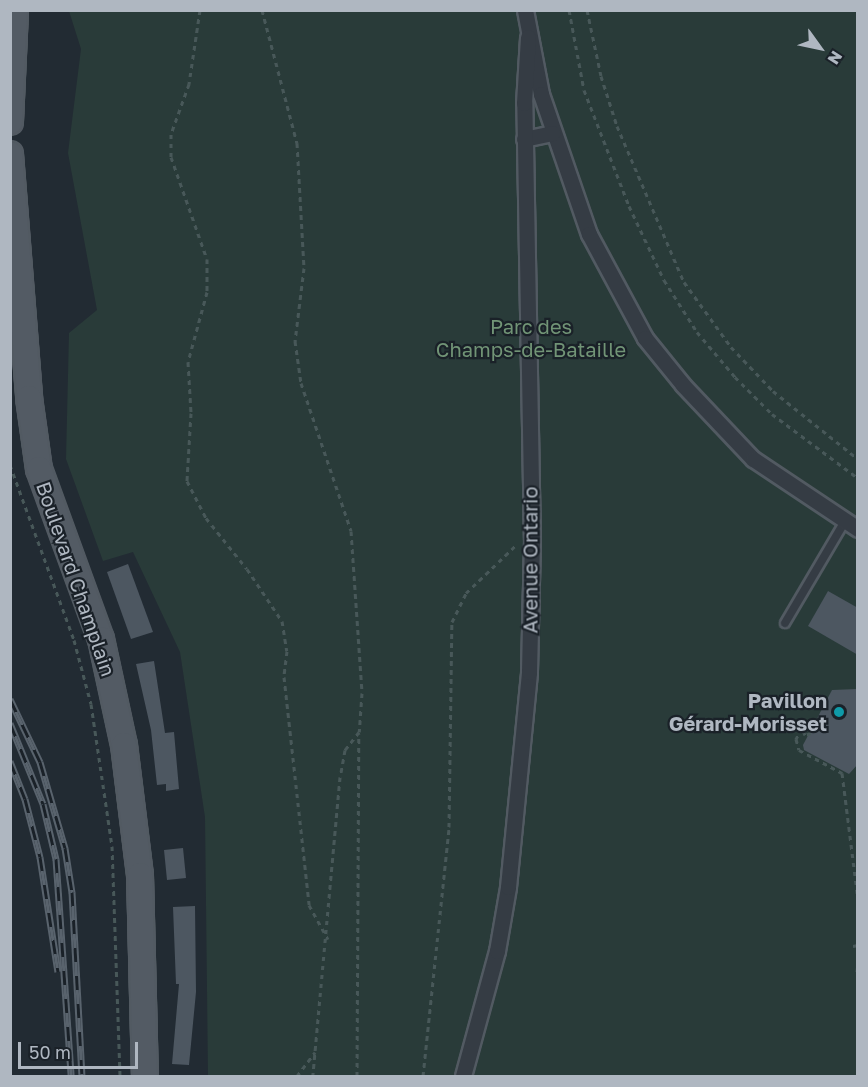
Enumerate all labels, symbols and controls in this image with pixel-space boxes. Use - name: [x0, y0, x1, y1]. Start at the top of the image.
- north arrow: [790, 18, 850, 78]
- text: N: [823, 47, 847, 68]
- park label: Parc des Champs-de-Bataille: [436, 315, 626, 362]
- street label: Boulevard Champlain: [31, 479, 121, 679]
- street label: Avenue Ontario: [518, 487, 542, 633]
- place label: Pavillon Gérard-Morisset: [669, 688, 827, 735]
- marker: Pavillon Gérard-Morisset: [832, 705, 846, 719]
- scale bar: [21, 1030, 141, 1068]
- text: 50 m: [29, 1041, 71, 1063]

